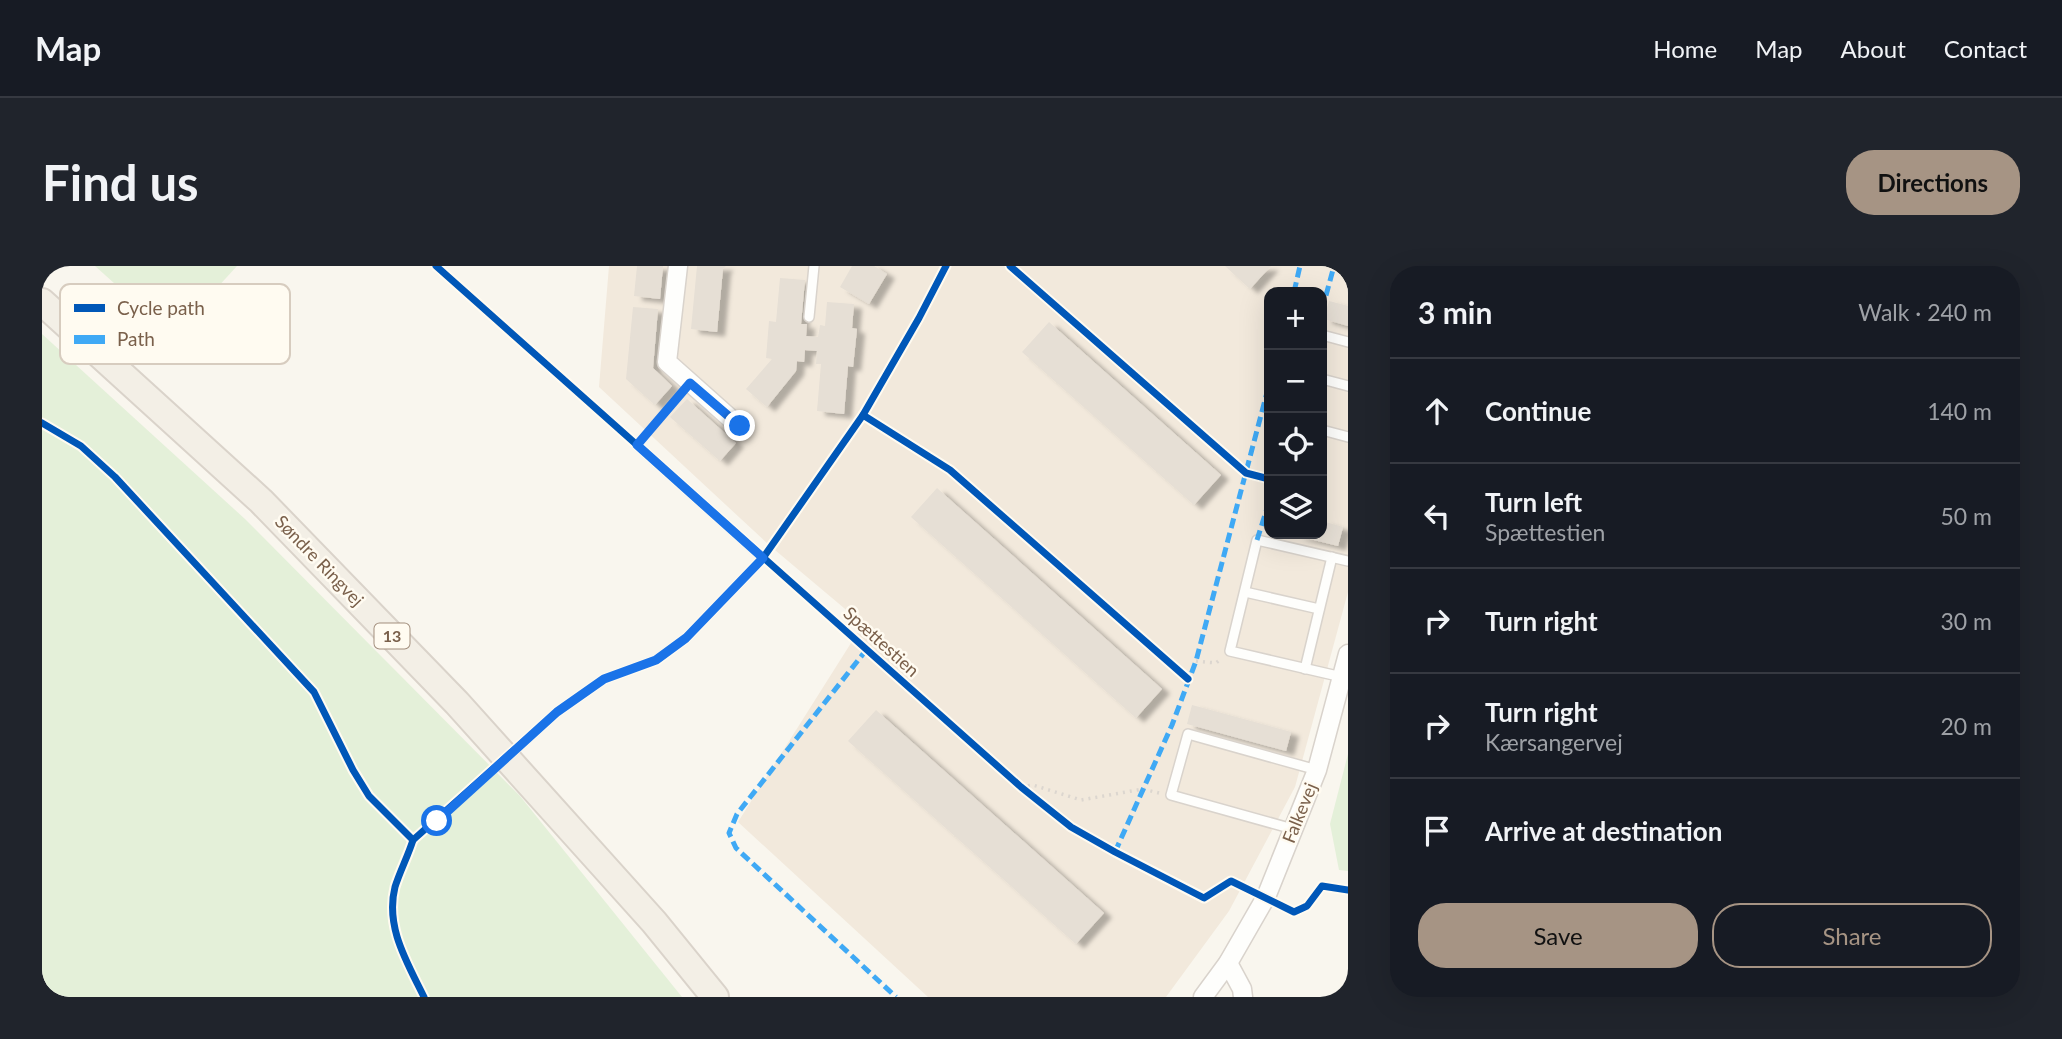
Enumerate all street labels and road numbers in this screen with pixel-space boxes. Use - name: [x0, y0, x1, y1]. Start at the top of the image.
- street label: Søndre Ringvej: [271, 510, 369, 610]
- street label: Spættestien: [839, 602, 924, 681]
- road number: 13: [374, 624, 410, 648]
- street label: Falkevej: [1277, 779, 1321, 846]

